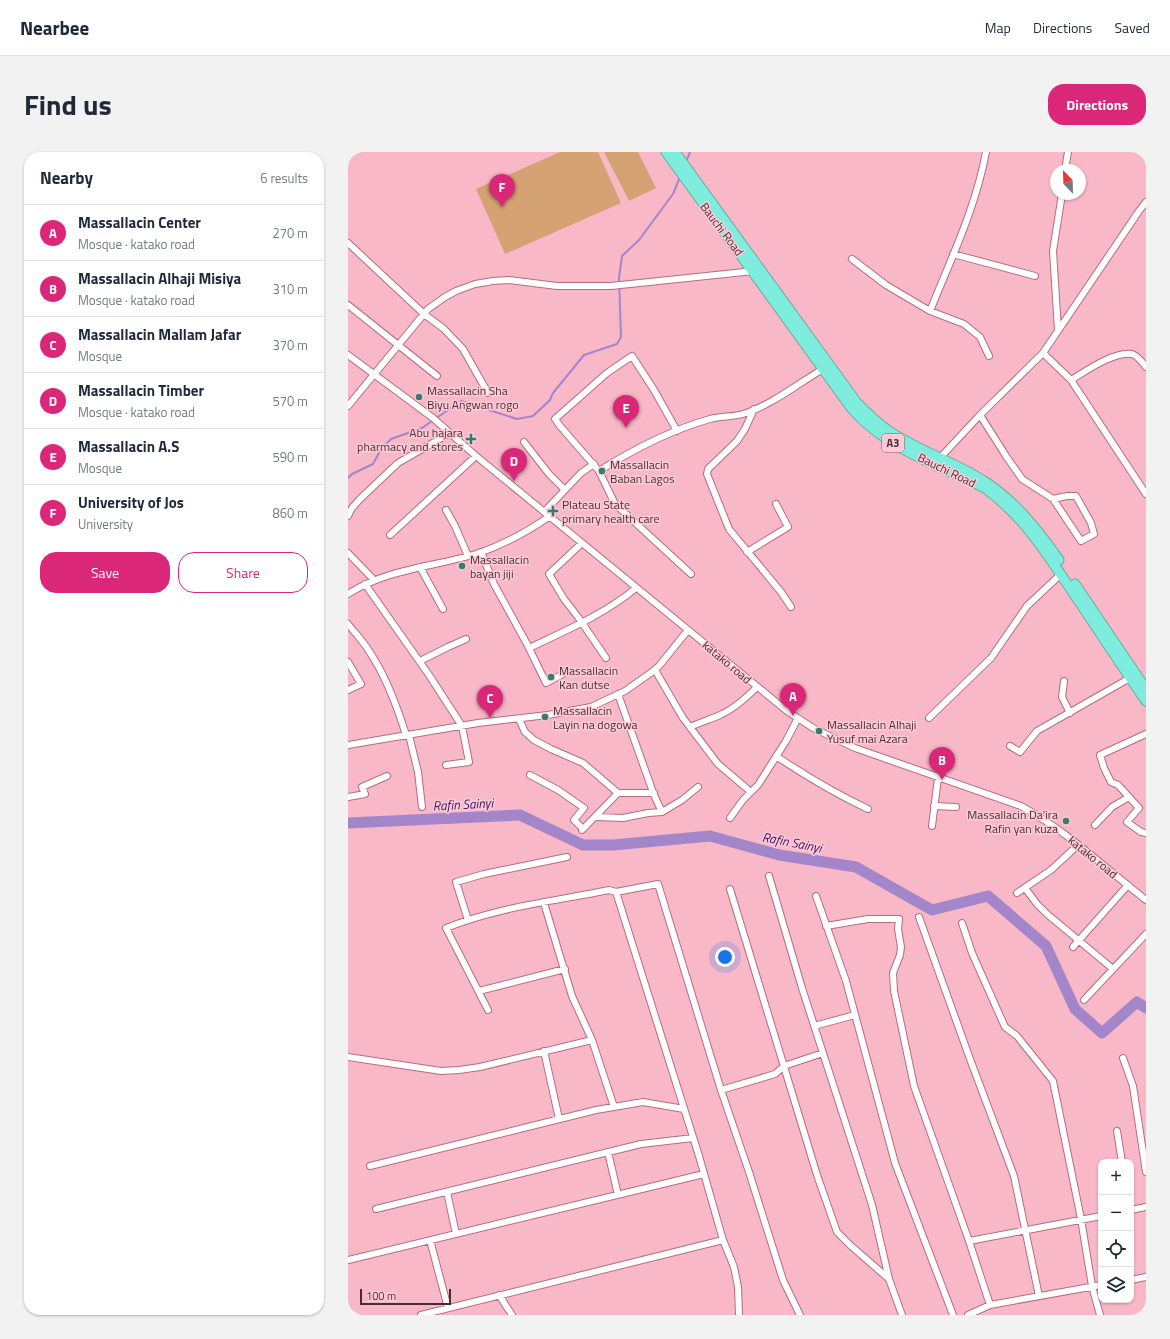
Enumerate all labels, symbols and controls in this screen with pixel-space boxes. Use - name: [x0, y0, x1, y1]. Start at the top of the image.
- text: Nearbee: [20, 13, 89, 42]
- text: Map: [985, 17, 1011, 38]
- text: Directions: [1033, 17, 1092, 38]
- text: Saved: [1114, 17, 1150, 38]
- text: Find us: [24, 83, 112, 126]
- button: Directions: [1048, 84, 1146, 125]
- north arrow: [1050, 164, 1086, 200]
- text: Nearby: [40, 165, 93, 191]
- text: 6 results: [260, 168, 308, 188]
- pin: F: [489, 174, 515, 207]
- street label: Bauchi Road: [696, 198, 748, 260]
- text: Massallacin Center: [78, 211, 201, 234]
- text: A: [49, 223, 57, 243]
- text: 270 m: [272, 223, 308, 243]
- text: Mosque · katako road: [78, 234, 195, 254]
- text: Massallacin Alhaji Misiya: [78, 267, 241, 290]
- text: B: [49, 279, 57, 299]
- text: 310 m: [272, 279, 308, 299]
- text: Mosque · katako road: [78, 290, 195, 310]
- text: Massallacin Mallam Jafar: [78, 323, 241, 346]
- text: C: [49, 335, 57, 355]
- text: 370 m: [272, 335, 308, 355]
- text: Mosque: [78, 346, 122, 366]
- text: Massallacin Timber: [78, 379, 204, 402]
- place label: Massallacin Sha Biyu Angwan rogo: [427, 381, 519, 414]
- text: D: [49, 391, 57, 411]
- text: 570 m: [272, 391, 308, 411]
- marker: Massallacin Sha Biyu Angwan rogo: [414, 392, 424, 402]
- pin: E: [613, 395, 639, 428]
- text: Mosque · katako road: [78, 402, 195, 422]
- place label: Abu hajara pharmacy and stores: [357, 423, 463, 456]
- marker: Abu hajara pharmacy and stores: [466, 434, 476, 444]
- road number: A3: [882, 434, 904, 452]
- text: Massallacin A.S: [78, 435, 179, 458]
- text: E: [49, 447, 57, 467]
- text: 590 m: [272, 447, 308, 467]
- pin: D: [501, 448, 527, 481]
- street label: Bauchi Road: [915, 448, 979, 492]
- place label: Massallacin Baban Lagos: [610, 455, 675, 488]
- text: Mosque: [78, 458, 122, 478]
- marker: Massallacin Baban Lagos: [597, 466, 607, 476]
- text: University of Jos: [78, 491, 184, 514]
- place label: Plateau State primary health care: [562, 495, 660, 528]
- text: F: [50, 503, 56, 523]
- text: 860 m: [272, 503, 308, 523]
- marker: Plateau State primary health care: [547, 505, 559, 517]
- text: University: [78, 514, 133, 534]
- place label: Massallacin bayan jiji: [470, 550, 529, 583]
- button: Save: [40, 552, 170, 593]
- button: Share: [178, 552, 308, 593]
- marker: Massallacin bayan jiji: [457, 561, 467, 571]
- street label: katako road: [698, 636, 756, 688]
- place label: Massallacin Kan dutse: [559, 661, 618, 694]
- marker: Massallacin Kan dutse: [546, 672, 556, 682]
- pin: A: [780, 683, 806, 716]
- pin: C: [477, 685, 503, 718]
- place label: Massallacin Layin na dogowa: [553, 701, 638, 734]
- marker: Massallacin Layin na dogowa: [540, 712, 550, 722]
- place label: Massallacin Alhaji Yusuf mai Azara: [827, 715, 916, 748]
- marker: Massallacin Alhaji Yusuf mai Azara: [814, 726, 824, 736]
- pin: B: [929, 747, 955, 780]
- water label: Rafin Sainyi: [432, 792, 495, 816]
- place label: Massallacin Da'ira Rafin yan kuza: [967, 805, 1058, 838]
- marker: Massallacin Da'ira Rafin yan kuza: [1061, 816, 1071, 826]
- water label: Rafin Sainyi: [760, 826, 825, 858]
- street label: katako road: [1064, 831, 1122, 883]
- your location: [715, 947, 735, 967]
- map controls: [1098, 1159, 1134, 1303]
- button: +: [1098, 1159, 1134, 1195]
- button: −: [1098, 1195, 1134, 1231]
- button: locate: [1098, 1231, 1134, 1267]
- button: layers: [1098, 1267, 1134, 1303]
- scale bar: [360, 1287, 451, 1306]
- text: 100 m: [366, 1288, 396, 1304]

